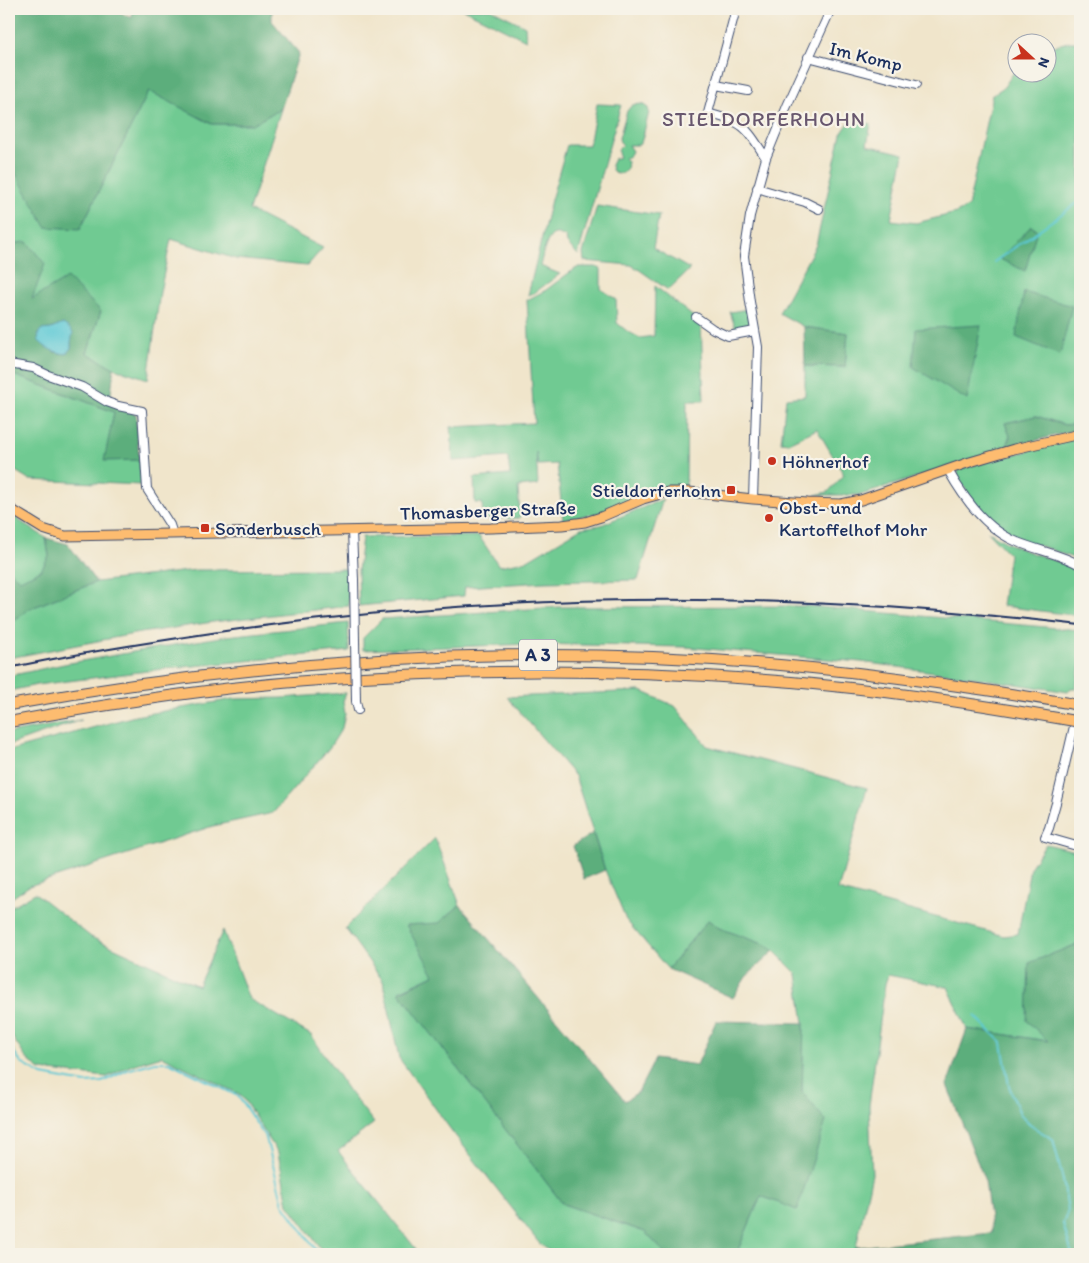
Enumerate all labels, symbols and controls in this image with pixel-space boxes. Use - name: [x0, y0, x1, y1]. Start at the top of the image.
- north arrow: [1006, 32, 1056, 82]
- street label: Im Komp: [827, 36, 905, 77]
- text: N: [1034, 55, 1053, 70]
- district label: STIELDORFERHOHN: [662, 106, 866, 131]
- place label: Höhnerhof: [782, 450, 869, 473]
- marker: Höhnerhof: [766, 455, 778, 467]
- place label: Stieldorferhohn: [592, 479, 721, 502]
- marker: Stieldorferhohn: [725, 484, 737, 496]
- street label: Thomasberger Straße: [400, 496, 576, 525]
- place label: Obst- und Kartoffelhof Mohr: [779, 496, 928, 541]
- marker: Obst- und Kartoffelhof Mohr: [763, 512, 775, 524]
- place label: Sonderbusch: [215, 517, 322, 540]
- marker: Sonderbusch: [199, 522, 211, 534]
- road number: A 3: [519, 640, 557, 670]

